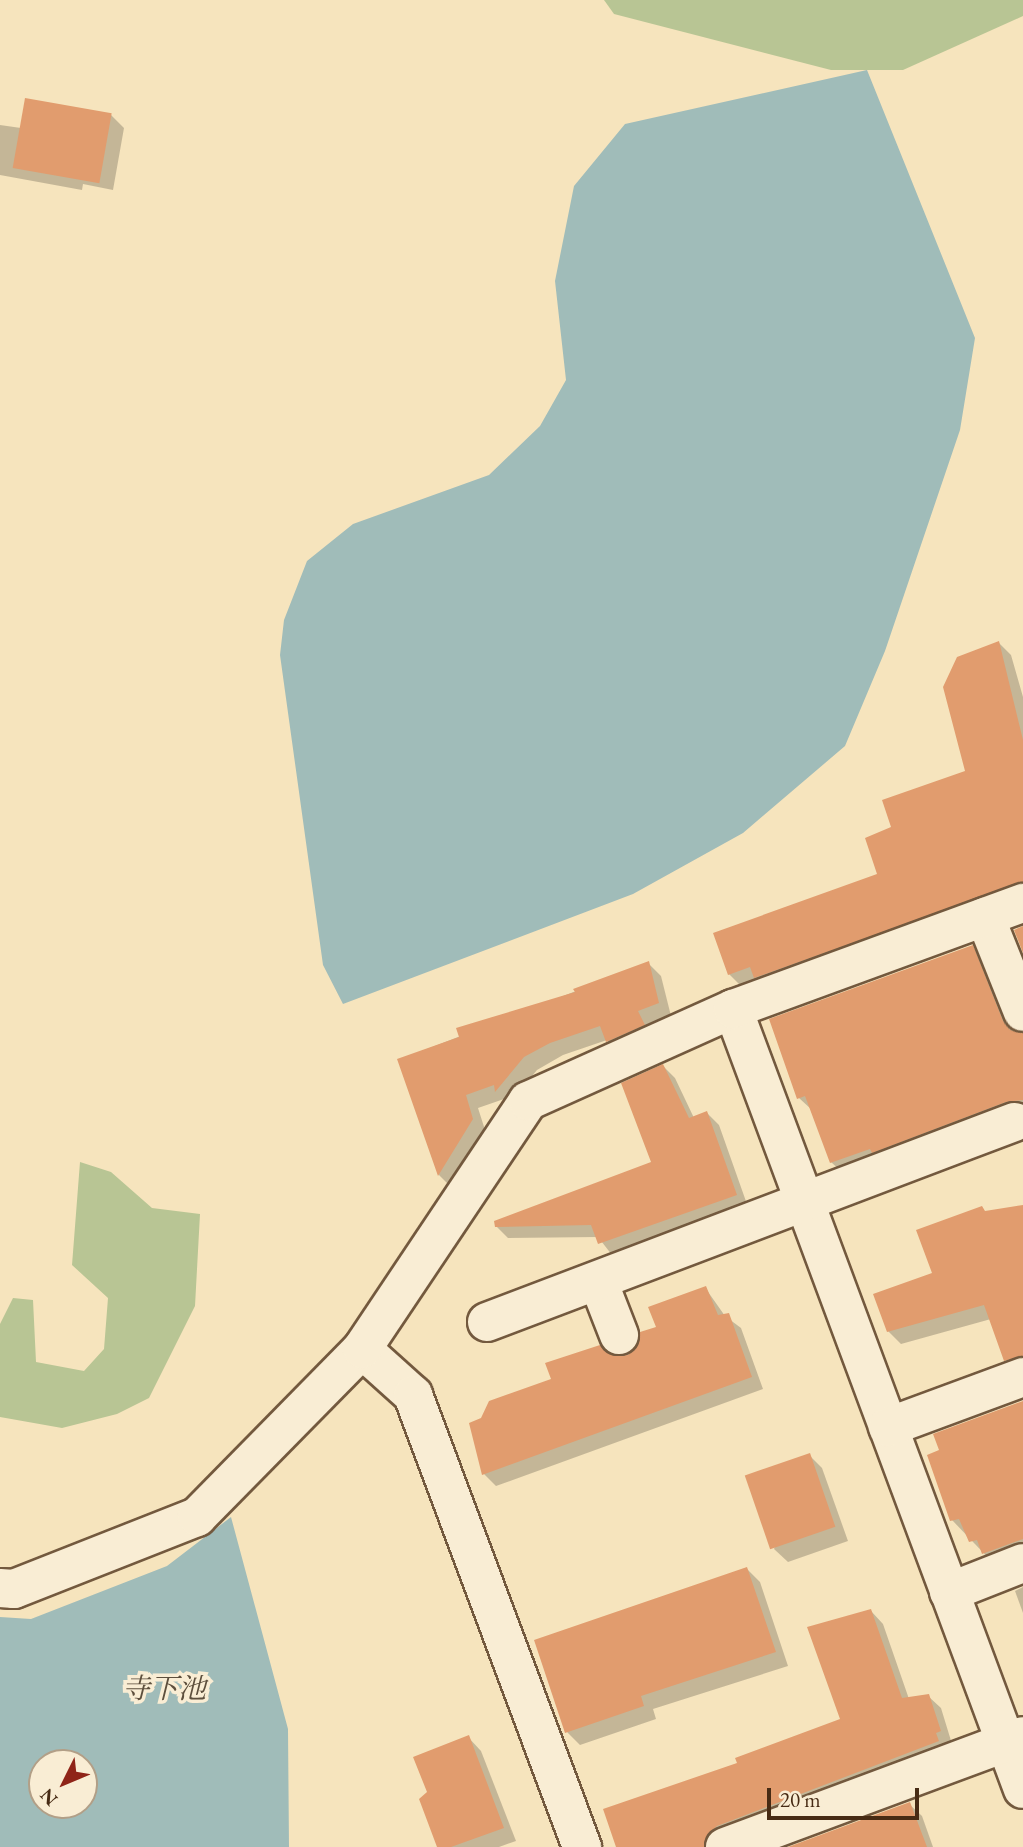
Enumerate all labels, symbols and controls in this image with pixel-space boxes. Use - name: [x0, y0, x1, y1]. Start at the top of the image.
- water label: 寺下池: [122, 1671, 206, 1705]
- north arrow: [28, 1749, 98, 1819]
- scale bar: [771, 1773, 923, 1817]
- text: N: [34, 1783, 63, 1811]
- text: 20 m: [780, 1786, 821, 1813]

